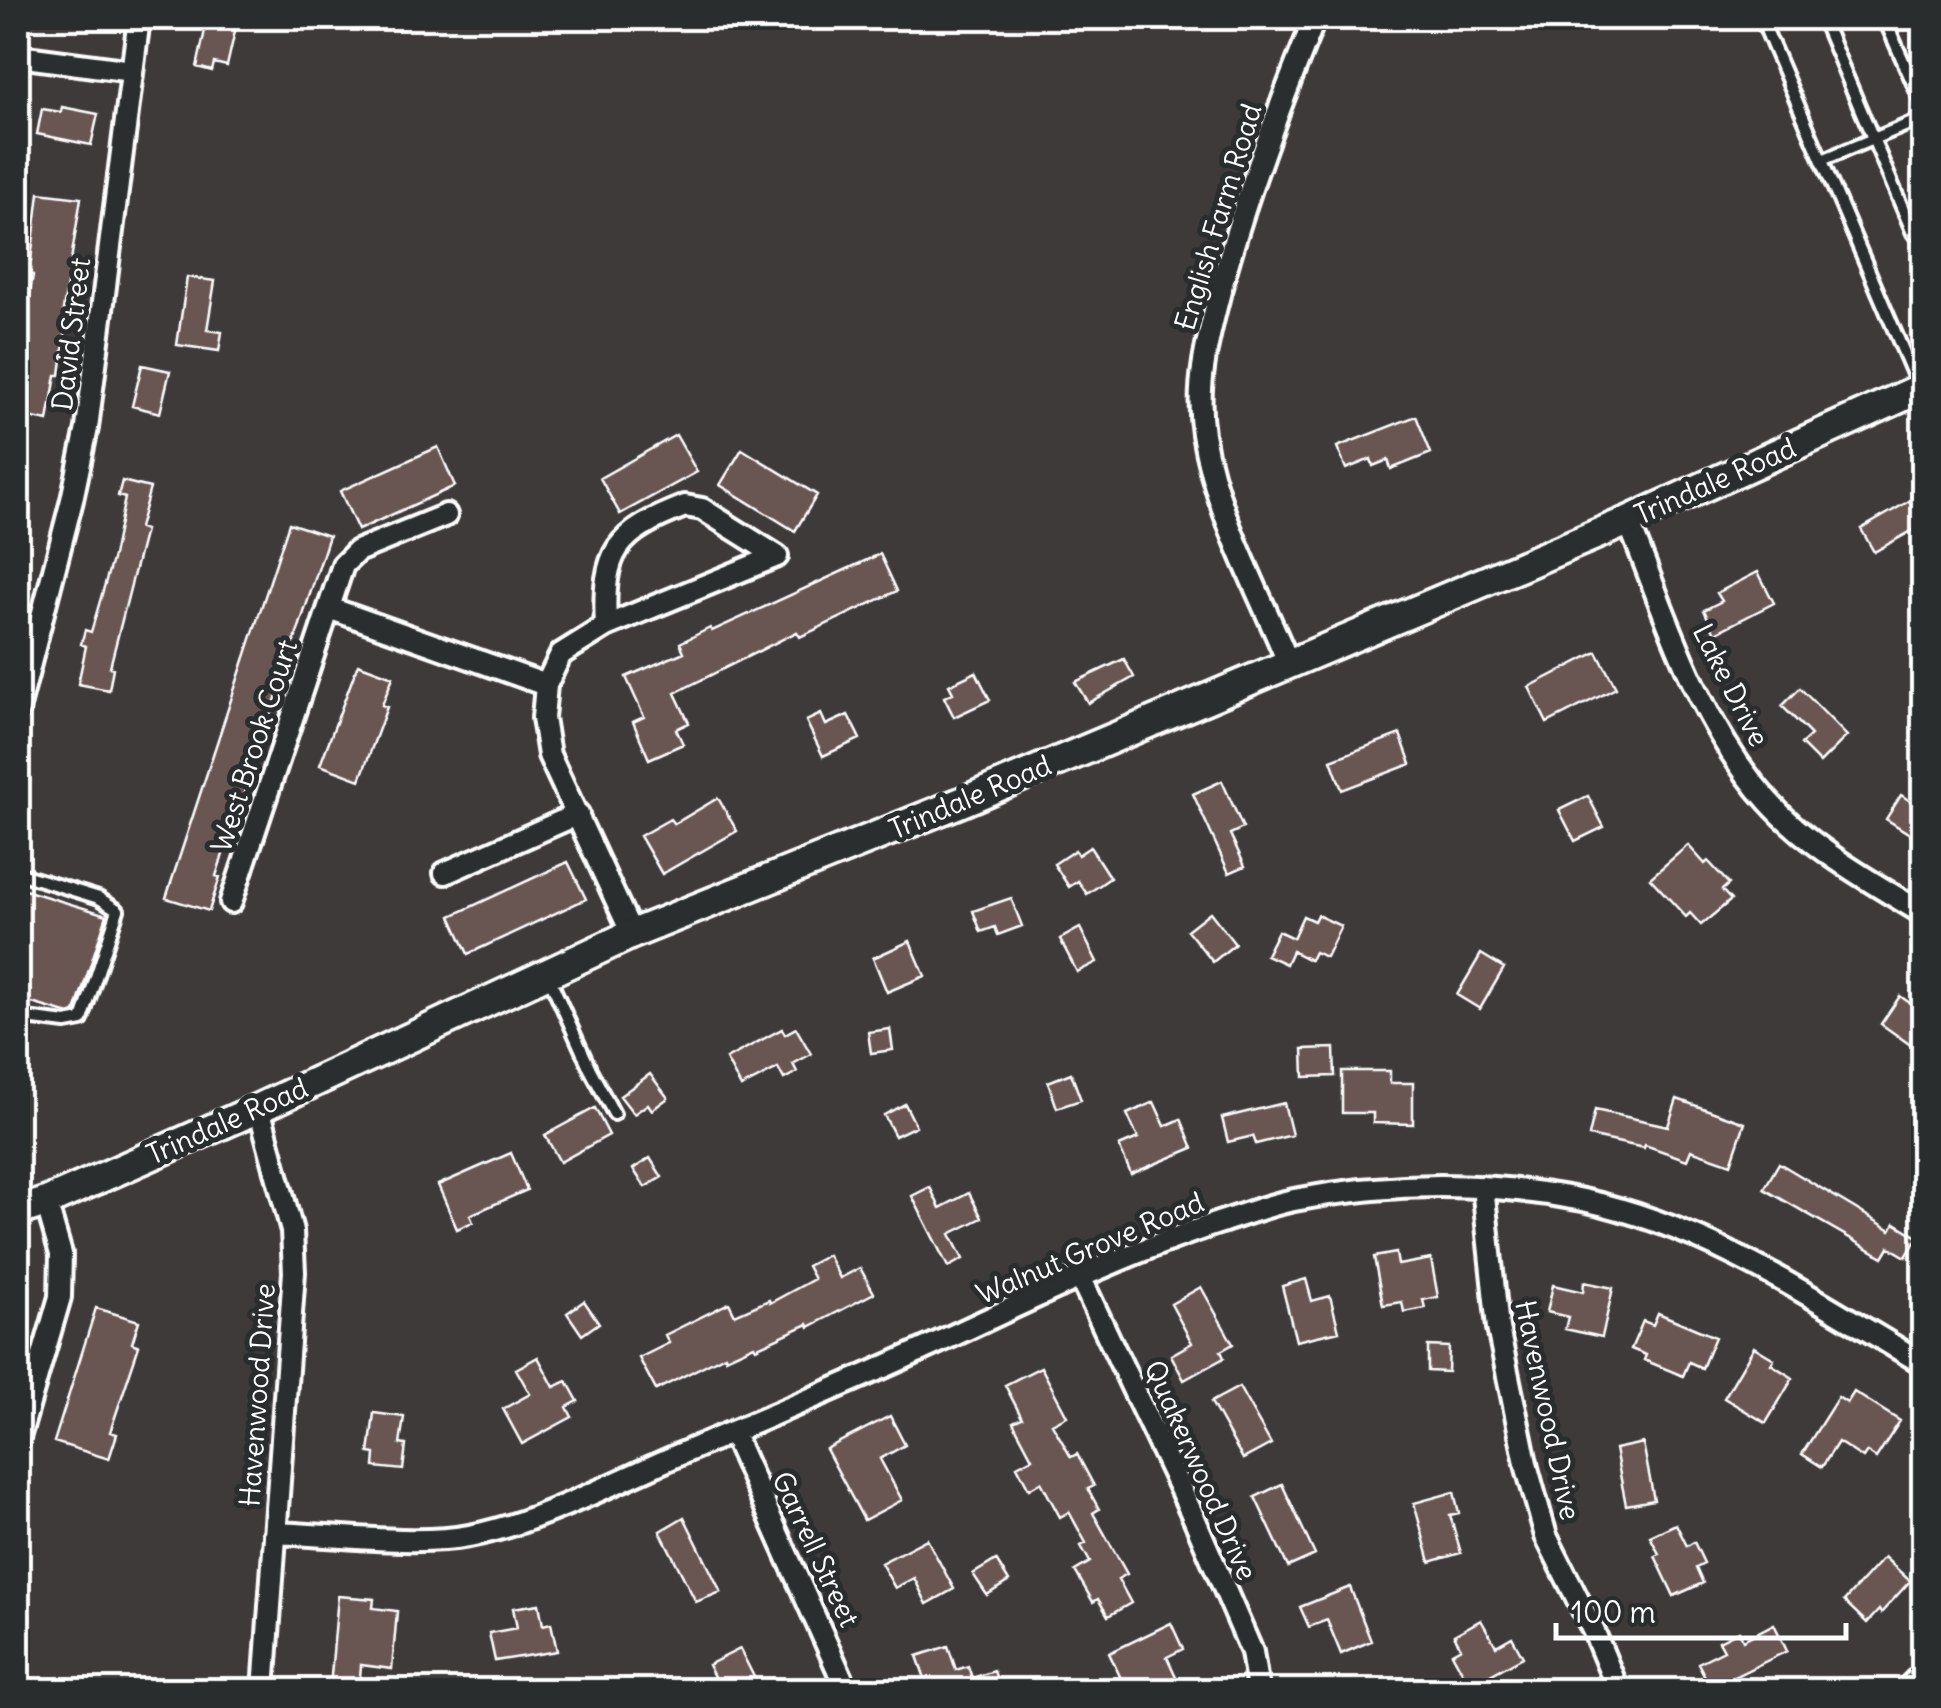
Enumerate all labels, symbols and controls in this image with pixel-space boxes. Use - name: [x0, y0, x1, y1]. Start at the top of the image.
- street label: English Farm Road: [1166, 99, 1270, 335]
- street label: David Street: [44, 256, 98, 412]
- street label: Trindale Road: [1629, 429, 1801, 533]
- street label: Lake Drive: [1685, 618, 1777, 752]
- street label: West Brook Court: [203, 635, 305, 857]
- street label: Trindale Road: [883, 747, 1057, 847]
- street label: Trindale Road: [141, 1069, 313, 1173]
- street label: Walnut Grove Road: [971, 1184, 1209, 1312]
- street label: Havenwood Drive: [231, 1282, 283, 1508]
- street label: Havenwood Drive: [1507, 1297, 1589, 1523]
- street label: Quakerwood Drive: [1136, 1355, 1266, 1585]
- street label: Garrell Street: [764, 1466, 868, 1632]
- scale bar: [1556, 1578, 1846, 1640]
- text: 100 m: [1571, 1593, 1656, 1631]

